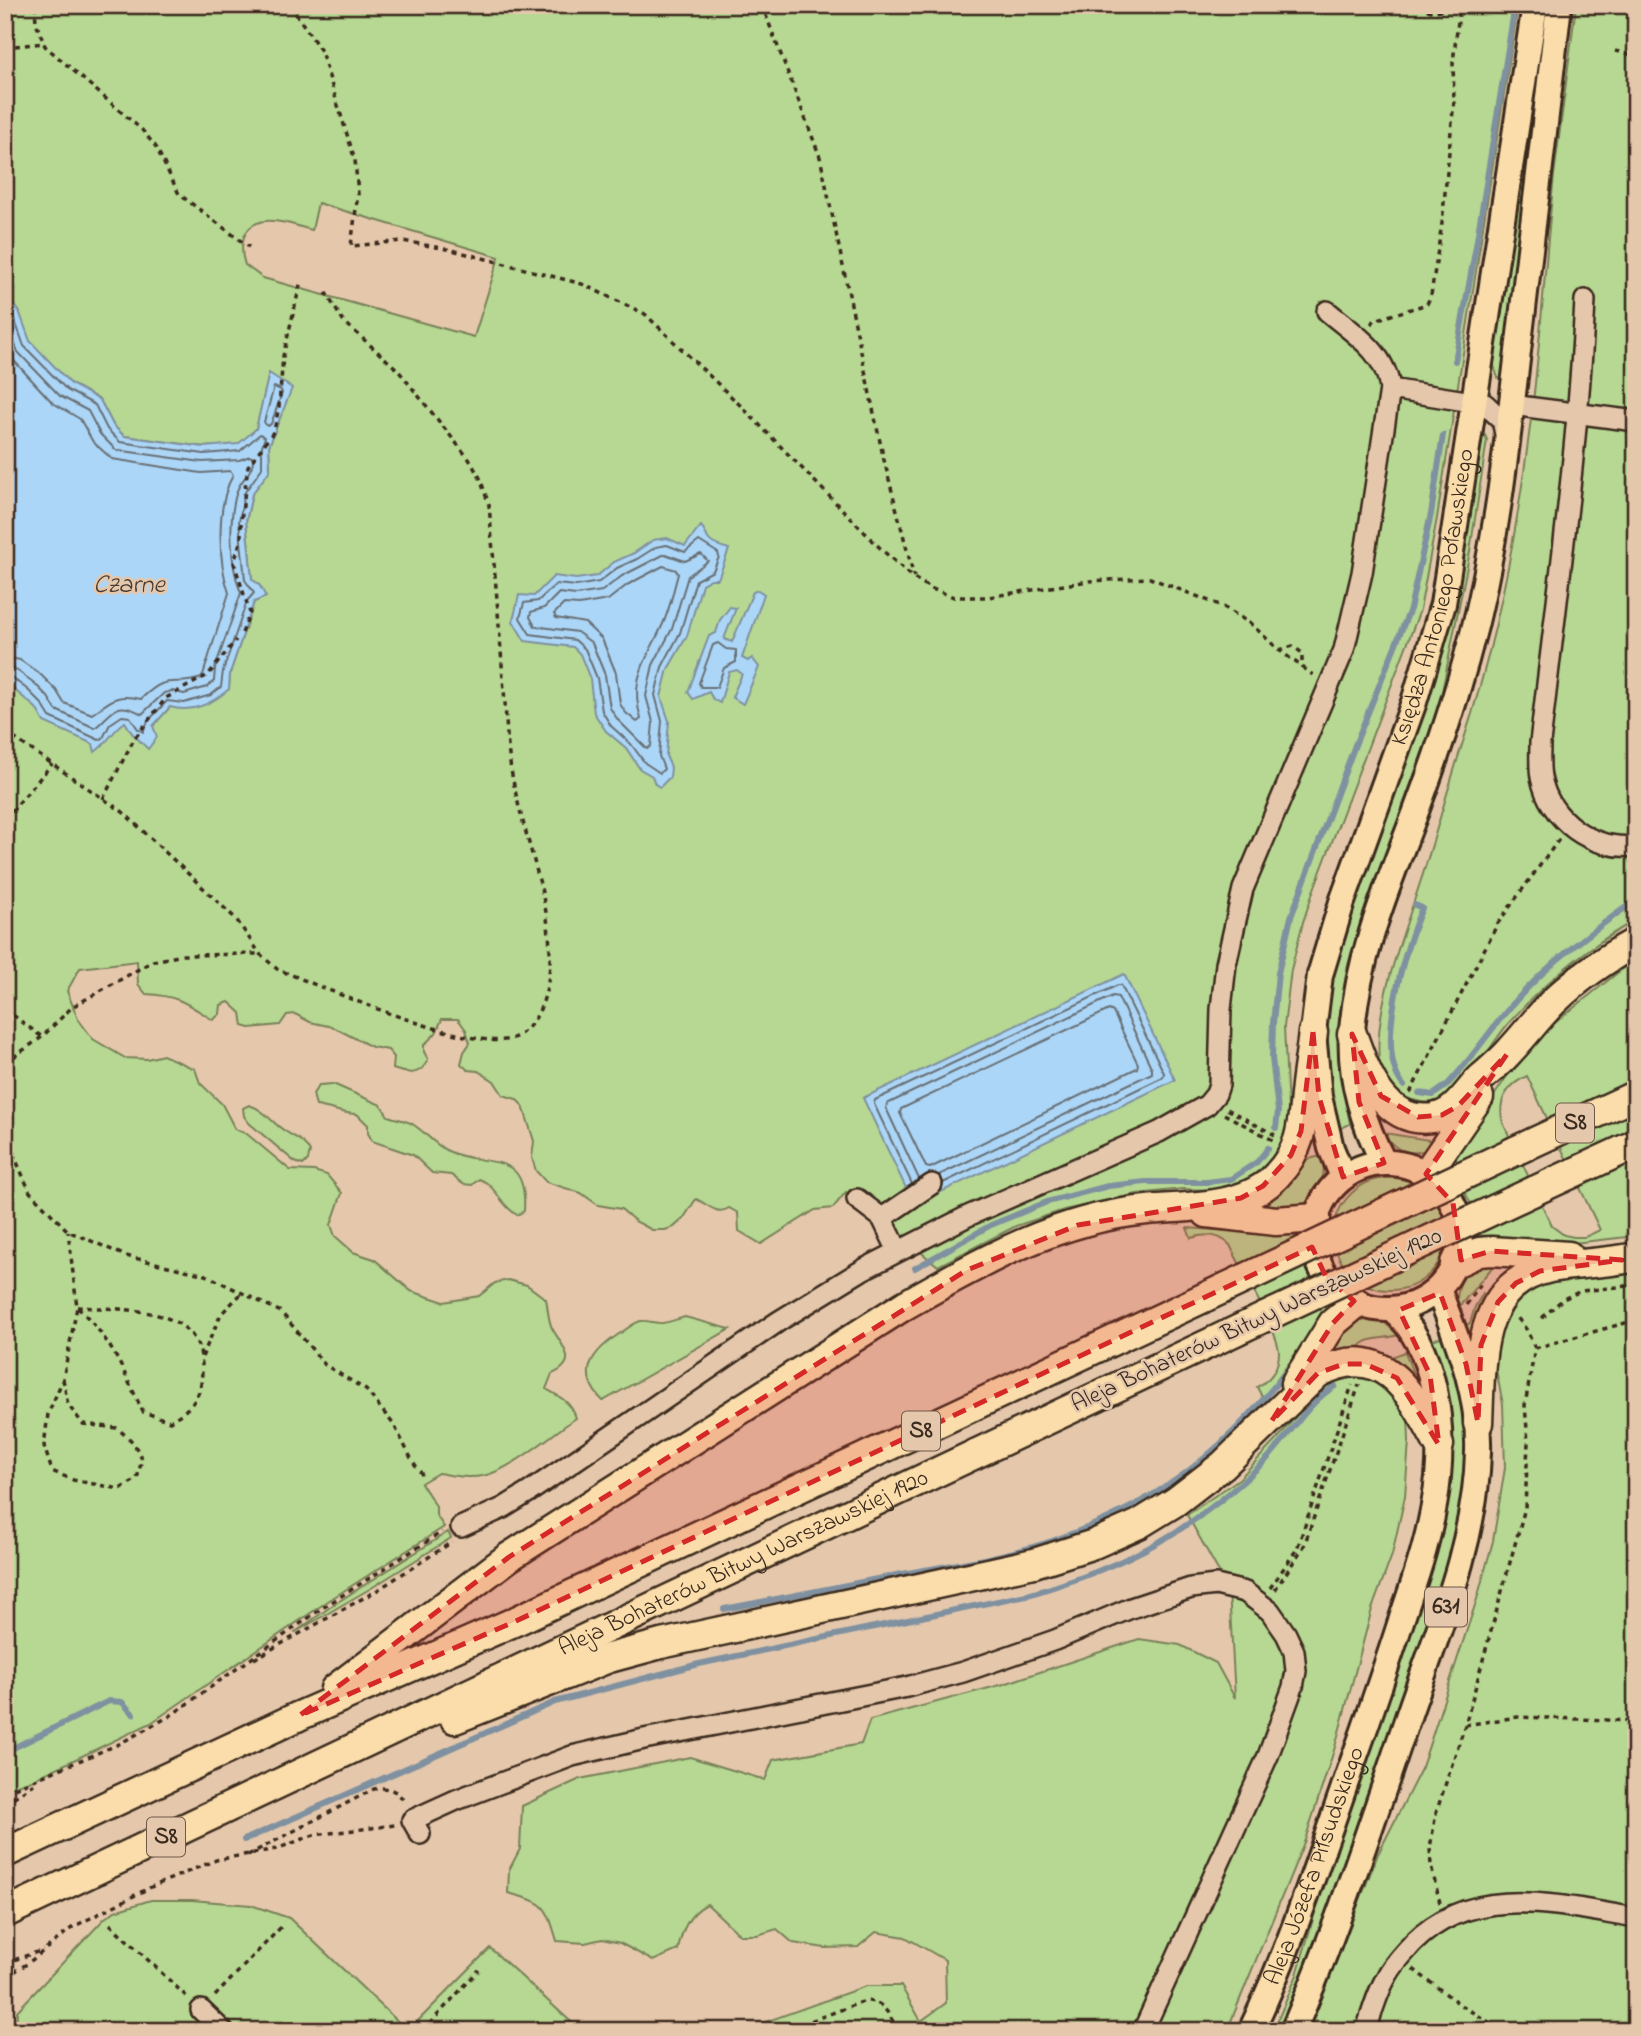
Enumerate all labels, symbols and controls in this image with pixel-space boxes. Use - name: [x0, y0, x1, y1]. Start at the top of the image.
- street label: Księdza Antoniego Poławskiego: [1382, 446, 1484, 751]
- water label: Czarne: [93, 567, 166, 605]
- road number: S8: [1556, 1104, 1594, 1142]
- street label: Aleja Bohaterów Bitwy Warszawskiej 1920: [1066, 1219, 1449, 1423]
- road number: S8: [902, 1412, 940, 1450]
- street label: Aleja Bohaterów Bitwy Warszawskiej 1920: [553, 1461, 934, 1666]
- road number: 631: [1425, 1588, 1467, 1626]
- street label: Aleja Józefa Piłsudskiego: [1256, 1742, 1374, 1991]
- road number: S8: [147, 1818, 185, 1856]

